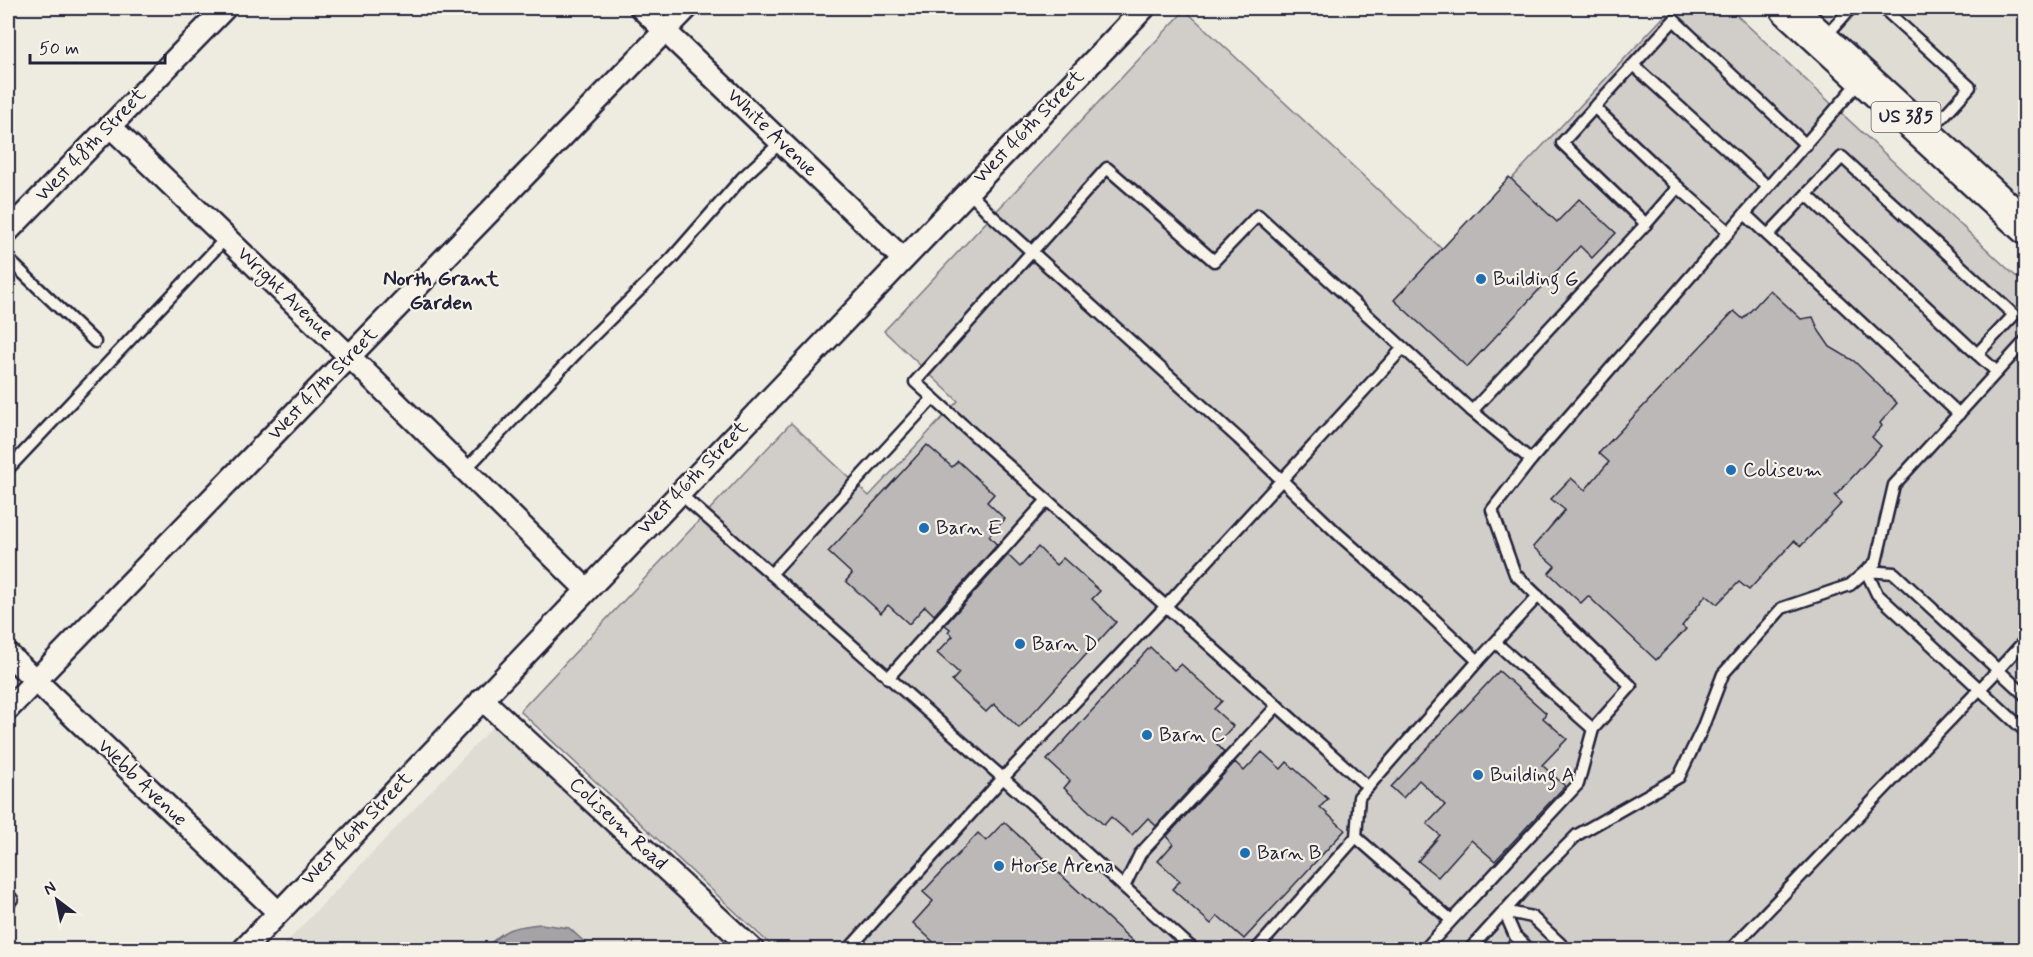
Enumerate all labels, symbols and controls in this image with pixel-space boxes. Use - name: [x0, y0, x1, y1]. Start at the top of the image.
- scale bar: [30, 27, 165, 65]
- text: 50 m: [39, 37, 79, 61]
- street label: West 46th Street: [968, 64, 1090, 190]
- street label: West 48th Street: [30, 82, 152, 208]
- street label: White Avenue: [721, 83, 823, 183]
- road number: US 385: [1872, 102, 1940, 132]
- street label: Wright Avenue: [230, 241, 339, 348]
- district label: North Grant Garden: [383, 265, 500, 317]
- place label: Building G: [1493, 266, 1578, 295]
- marker: Building G: [1474, 272, 1488, 286]
- street label: West 47th Street: [262, 321, 384, 446]
- street label: West 46th Street: [632, 415, 754, 541]
- place label: Coliseum: [1743, 457, 1822, 484]
- marker: Coliseum: [1724, 463, 1738, 477]
- place label: Barn E: [936, 515, 1002, 542]
- marker: Barn E: [917, 521, 931, 535]
- place label: Barn D: [1032, 631, 1098, 658]
- marker: Barn D: [1013, 637, 1027, 651]
- place label: Barn C: [1159, 722, 1225, 749]
- marker: Barn C: [1140, 728, 1154, 742]
- street label: Webb Avenue: [91, 733, 193, 833]
- place label: Building A: [1490, 762, 1575, 791]
- street label: West 46th Street: [296, 766, 418, 892]
- marker: Building A: [1471, 768, 1485, 782]
- street label: Coliseum Road: [563, 771, 673, 877]
- place label: Barn B: [1257, 840, 1321, 867]
- marker: Barn B: [1238, 846, 1252, 860]
- place label: Horse Arena: [1011, 853, 1114, 880]
- marker: Horse Arena: [992, 859, 1006, 873]
- north arrow: [27, 870, 87, 930]
- text: N: [40, 877, 60, 900]

